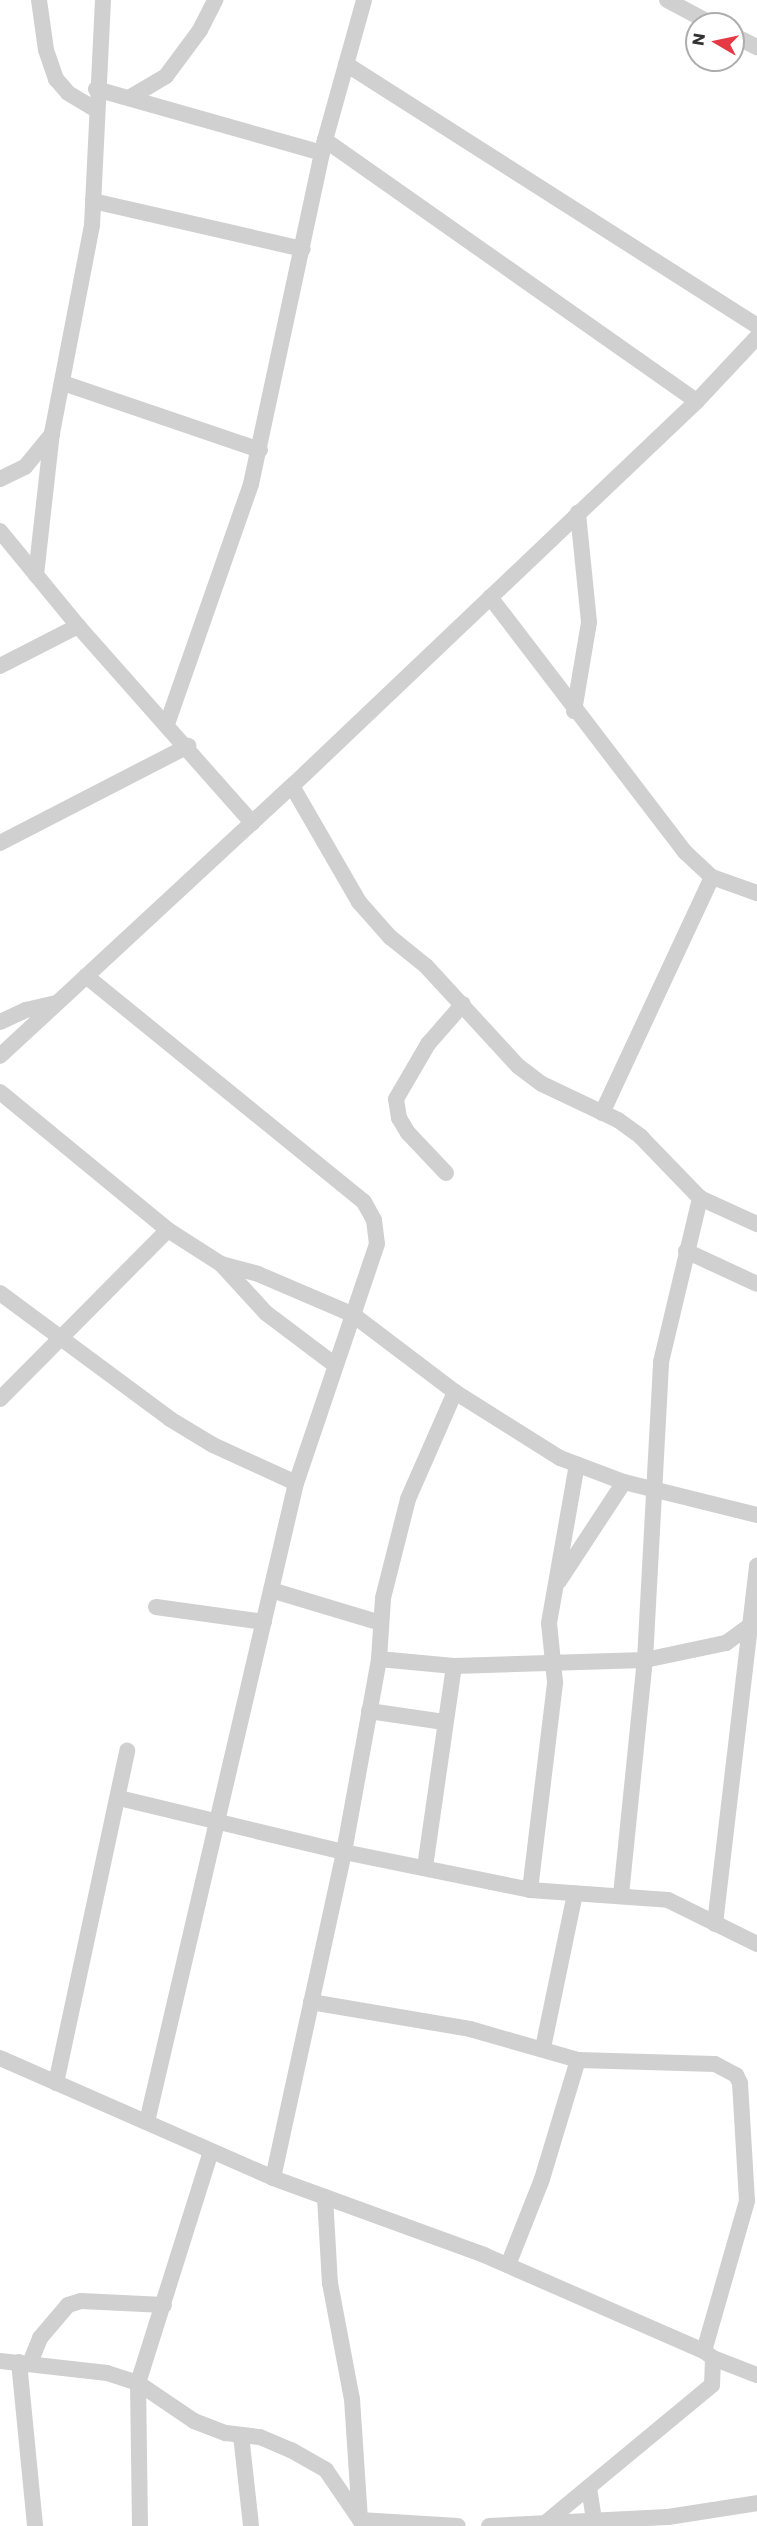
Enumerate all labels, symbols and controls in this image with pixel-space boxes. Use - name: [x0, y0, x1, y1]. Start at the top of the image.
- north arrow: [685, 12, 745, 72]
- text: N: [686, 32, 711, 47]

